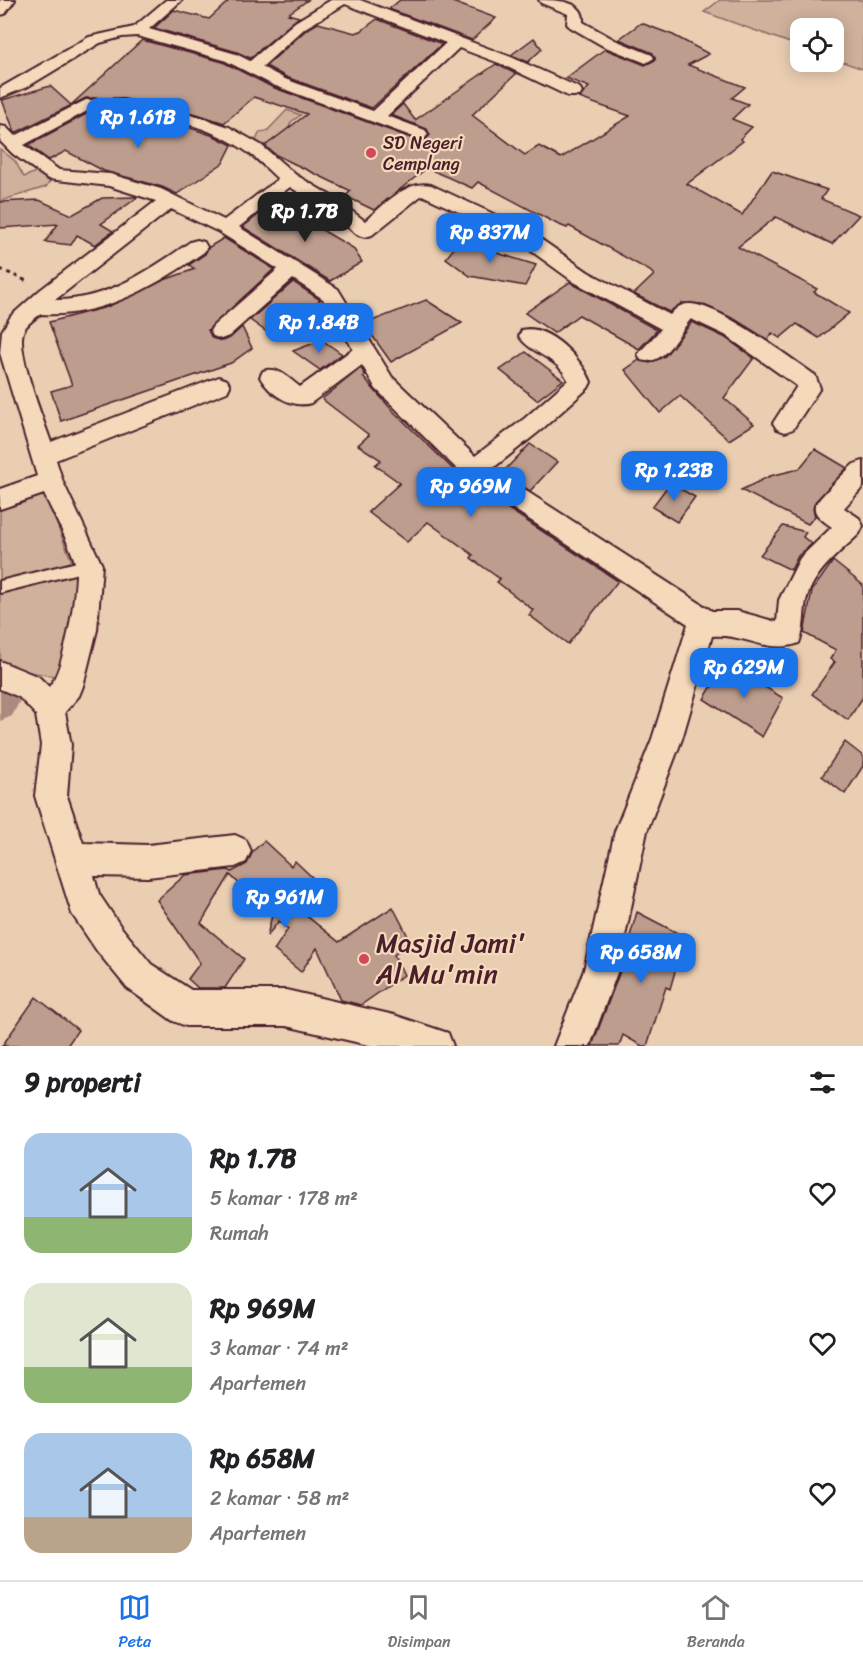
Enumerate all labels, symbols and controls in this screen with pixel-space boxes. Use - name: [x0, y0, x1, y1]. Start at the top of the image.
- map controls: [790, 18, 844, 72]
- button: locate: [790, 18, 844, 72]
- pin: Rp 1.61B: [76, 98, 200, 149]
- text: Rp 1.61B: [100, 100, 176, 135]
- place label: SD Negeri Cemplang: [383, 127, 463, 180]
- marker: SD Negeri Cemplang: [364, 146, 378, 160]
- pin: Rp 1.7B: [250, 192, 360, 243]
- text: Rp 1.7B: [272, 194, 338, 229]
- pin: Rp 837M: [435, 213, 545, 264]
- text: Rp 837M: [450, 215, 530, 250]
- pin: Rp 1.84B: [257, 303, 381, 354]
- text: Rp 1.84B: [279, 305, 359, 340]
- pin: Rp 1.23B: [612, 451, 736, 502]
- text: Rp 1.23B: [635, 453, 713, 488]
- pin: Rp 969M: [416, 467, 526, 518]
- text: Rp 969M: [431, 469, 511, 504]
- pin: Rp 629M: [689, 648, 799, 699]
- text: Rp 629M: [704, 650, 784, 685]
- pin: Rp 961M: [230, 878, 340, 929]
- text: Rp 961M: [246, 880, 324, 915]
- place label: Masjid Jami' Al Mu'min: [375, 919, 526, 998]
- pin: Rp 658M: [586, 933, 696, 984]
- text: Rp 658M: [601, 935, 681, 970]
- marker: Masjid Jami' Al Mu'min: [357, 952, 371, 966]
- text: 9 properti: [24, 1059, 141, 1105]
- icon: filters: [806, 1066, 839, 1099]
- text: Rp 1.7B: [210, 1135, 297, 1181]
- icon: home: [72, 1157, 144, 1229]
- icon: heart: [806, 1177, 839, 1210]
- text: 5 kamar · 178 m²: [210, 1181, 358, 1216]
- text: Rumah: [210, 1216, 269, 1251]
- text: Rp 969M: [210, 1285, 315, 1331]
- icon: home: [72, 1307, 144, 1379]
- icon: heart: [806, 1327, 839, 1360]
- text: 3 kamar · 74 m²: [210, 1331, 349, 1366]
- text: Apartemen: [210, 1366, 306, 1401]
- text: Rp 658M: [210, 1435, 315, 1481]
- icon: home: [72, 1457, 144, 1529]
- icon: heart: [806, 1477, 839, 1510]
- text: 2 kamar · 58 m²: [210, 1481, 349, 1516]
- text: Apartemen: [210, 1516, 306, 1551]
- tab: Peta: [118, 1591, 151, 1656]
- tab: Disimpan: [387, 1591, 451, 1656]
- tab: Beranda: [687, 1591, 745, 1656]

